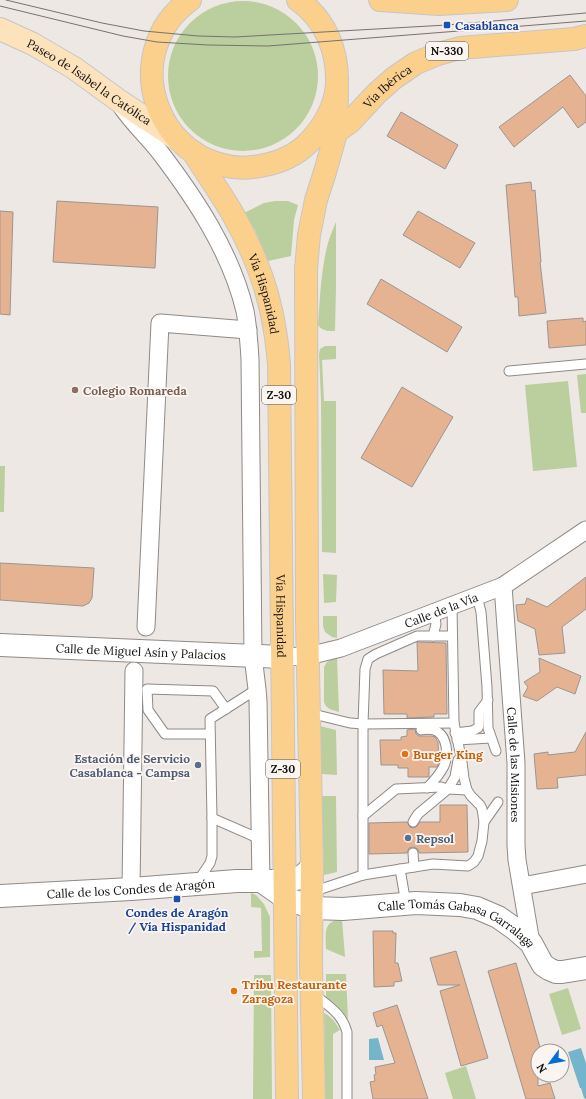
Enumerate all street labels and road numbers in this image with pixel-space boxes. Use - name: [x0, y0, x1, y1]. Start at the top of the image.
- street label: Paseo de Isabel la Católica: [25, 35, 155, 128]
- road number: N-330: [426, 42, 468, 60]
- street label: Vía Ibérica: [359, 61, 414, 112]
- street label: Vía Hispanidad: [245, 250, 283, 335]
- road number: Z-30: [262, 386, 296, 404]
- street label: Vía Hispanidad: [274, 573, 290, 658]
- street label: Calle de la Vía: [402, 589, 480, 631]
- street label: Calle de Miguel Asín y Palacios: [55, 640, 227, 662]
- street label: Calle de las Misiones: [504, 706, 524, 823]
- road number: Z-30: [266, 760, 300, 778]
- street label: Calle de los Condes de Aragón: [46, 875, 215, 901]
- street label: Calle Tomás Gabasa Garralaga: [377, 895, 539, 950]

